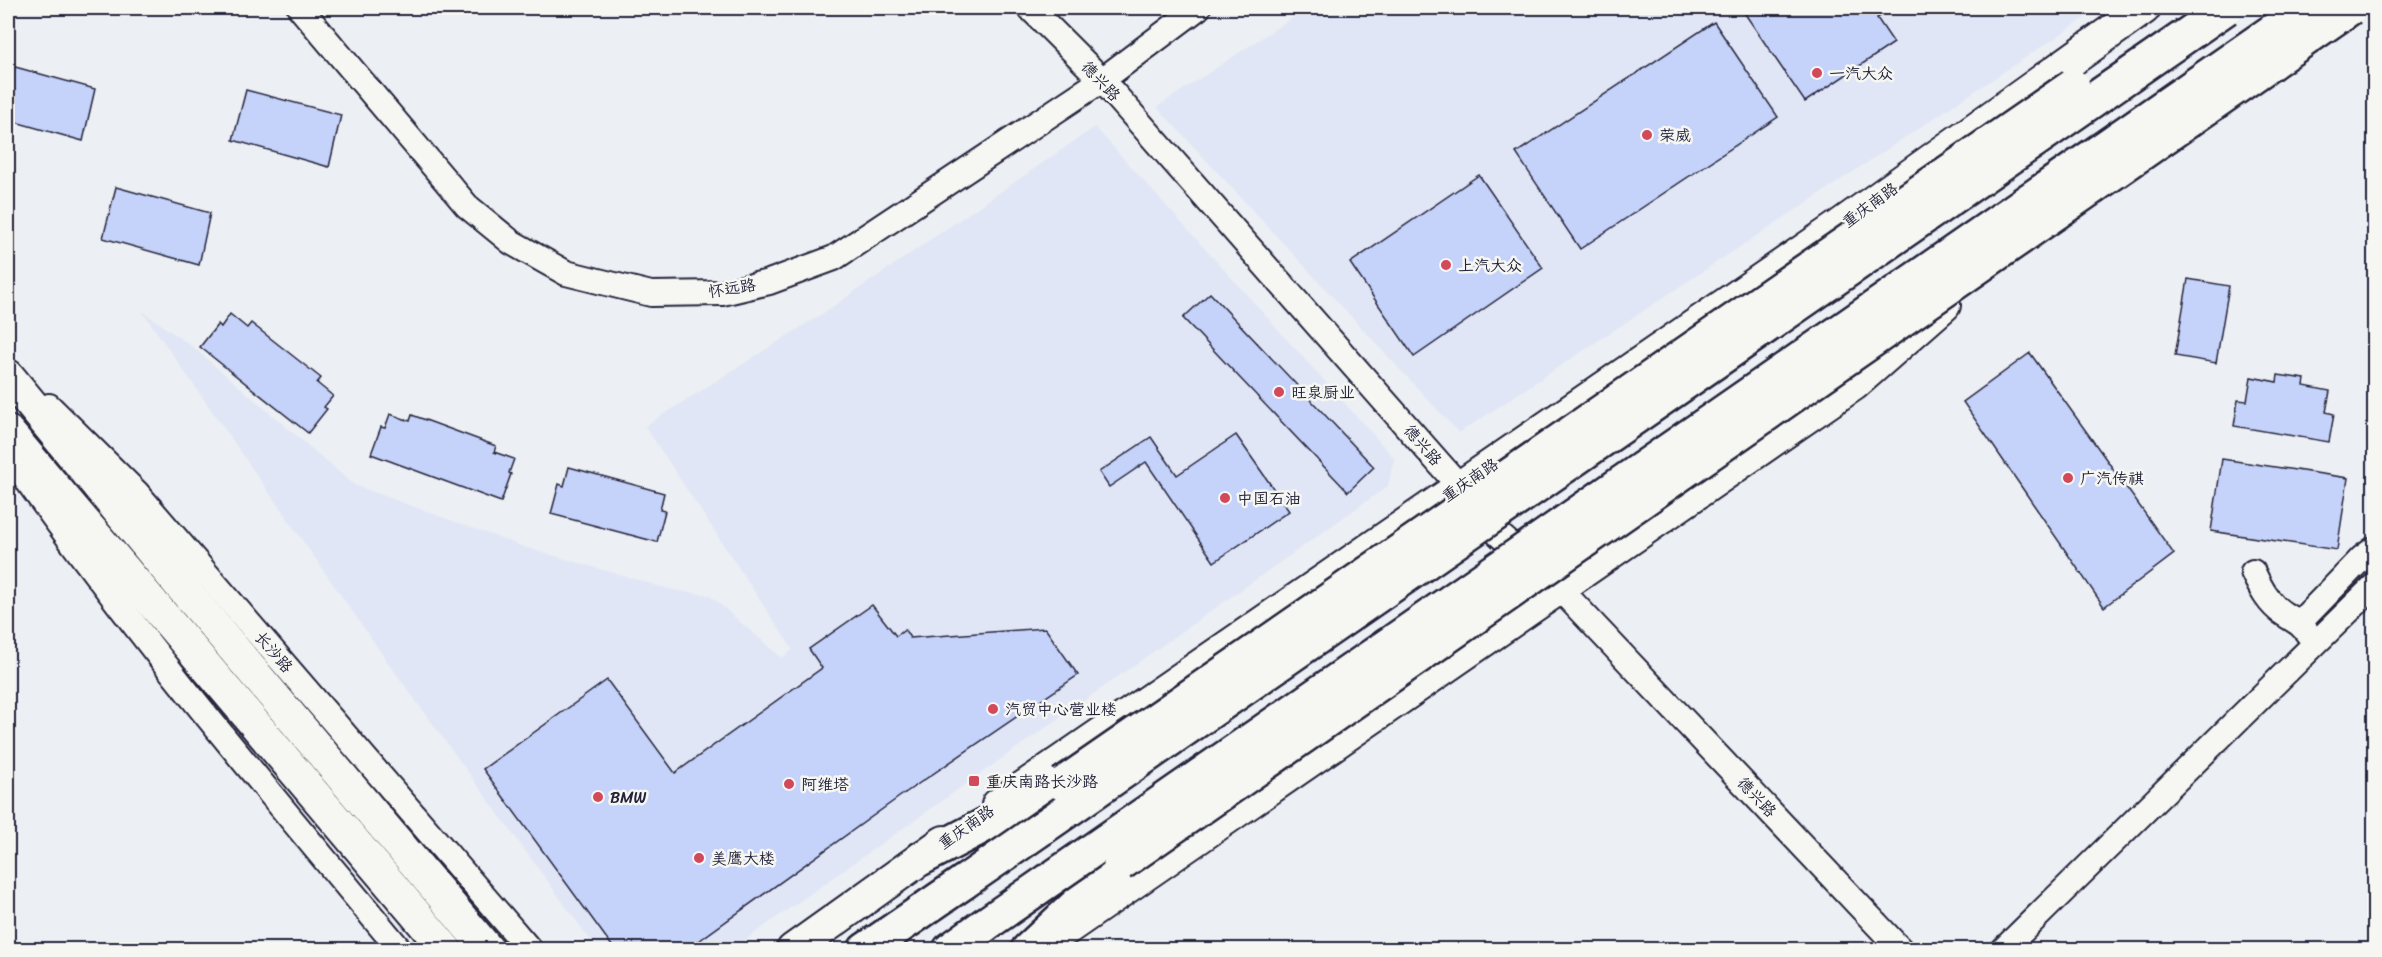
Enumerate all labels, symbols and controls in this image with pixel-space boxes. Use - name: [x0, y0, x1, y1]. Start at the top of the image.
- street label: 德兴路: [1074, 54, 1128, 108]
- place label: 一汽大众: [1829, 59, 1893, 88]
- marker: 一汽大众: [1810, 66, 1824, 80]
- place label: 荣威: [1659, 121, 1691, 150]
- marker: 荣威: [1640, 128, 1654, 142]
- street label: 重庆南路: [1836, 174, 1904, 236]
- place label: 上汽大众: [1458, 251, 1522, 280]
- marker: 上汽大众: [1439, 258, 1453, 272]
- street label: 怀远路: [706, 270, 758, 306]
- place label: 旺泉厨业: [1291, 378, 1355, 407]
- marker: 旺泉厨业: [1272, 385, 1286, 399]
- street label: 德兴路: [1396, 417, 1450, 473]
- street label: 重庆南路: [1435, 450, 1505, 510]
- place label: 广汽传祺: [2080, 464, 2144, 493]
- marker: 广汽传祺: [2061, 471, 2075, 485]
- place label: 中国石油: [1237, 484, 1301, 513]
- marker: 中国石油: [1218, 491, 1232, 505]
- street label: 长沙路: [247, 624, 301, 680]
- place label: 汽贸中心营业楼: [1005, 695, 1117, 724]
- marker: 汽贸中心营业楼: [986, 702, 1000, 716]
- place label: 重庆南路长沙路: [986, 767, 1098, 796]
- place label: 阿维塔: [801, 770, 849, 799]
- street label: 德兴路: [1730, 770, 1784, 824]
- marker: 重庆南路长沙路: [967, 774, 981, 788]
- marker: 阿维塔: [782, 777, 796, 791]
- place label: BMW: [610, 783, 647, 812]
- marker: BMW: [591, 790, 605, 804]
- street label: 重庆南路: [931, 797, 1001, 857]
- place label: 美鹰大楼: [711, 844, 775, 873]
- marker: 美鹰大楼: [692, 851, 706, 865]

